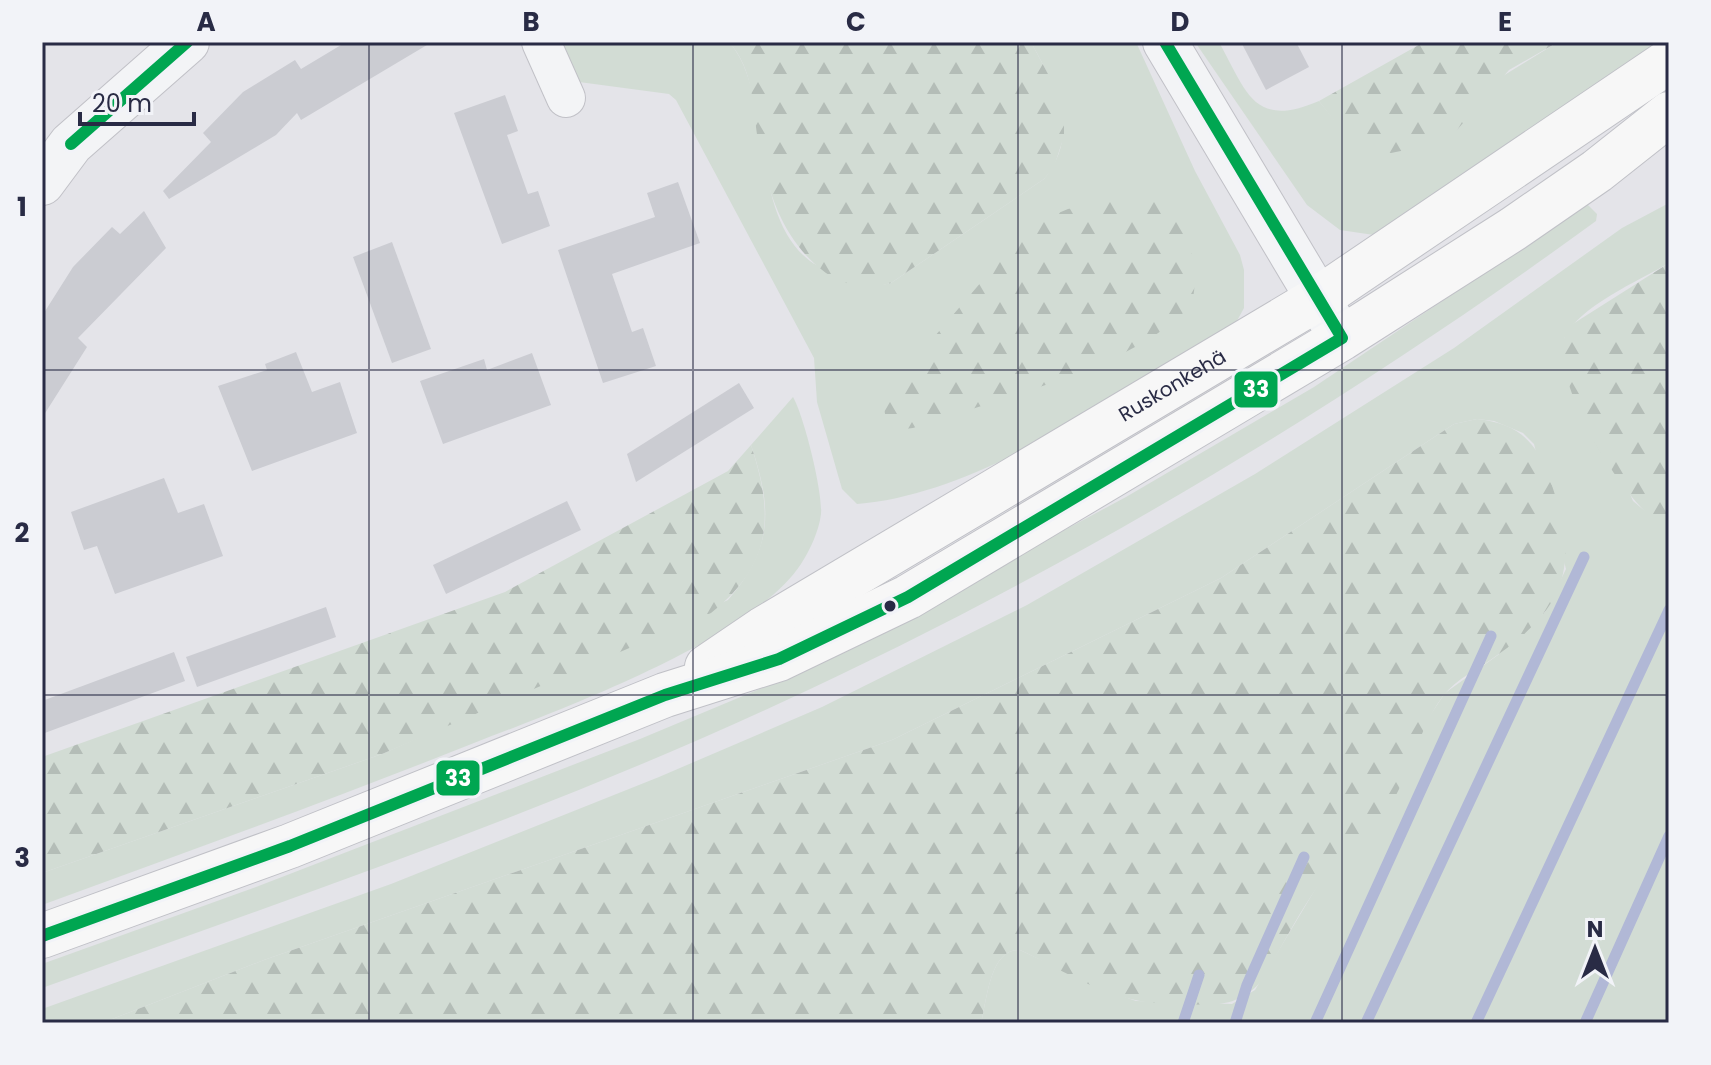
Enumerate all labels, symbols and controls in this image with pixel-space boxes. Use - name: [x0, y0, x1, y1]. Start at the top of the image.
- text: A: [196, 4, 216, 40]
- text: B: [522, 4, 540, 40]
- text: C: [846, 4, 866, 40]
- text: D: [1171, 4, 1190, 40]
- text: E: [1498, 4, 1512, 40]
- scale bar: [80, 76, 194, 126]
- text: 20 m: [92, 87, 152, 120]
- text: 1: [17, 189, 27, 225]
- street label: Ruskonkehä: [1113, 343, 1231, 428]
- line badge: 33: [1233, 370, 1279, 409]
- text: 33: [1243, 374, 1269, 405]
- text: 2: [15, 515, 30, 551]
- unlabelled marker: [882, 598, 898, 614]
- line badge: 33: [435, 759, 481, 797]
- text: 33: [445, 763, 471, 794]
- text: 3: [14, 840, 30, 876]
- north arrow: [1555, 909, 1635, 989]
- text: N: [1587, 914, 1603, 945]

